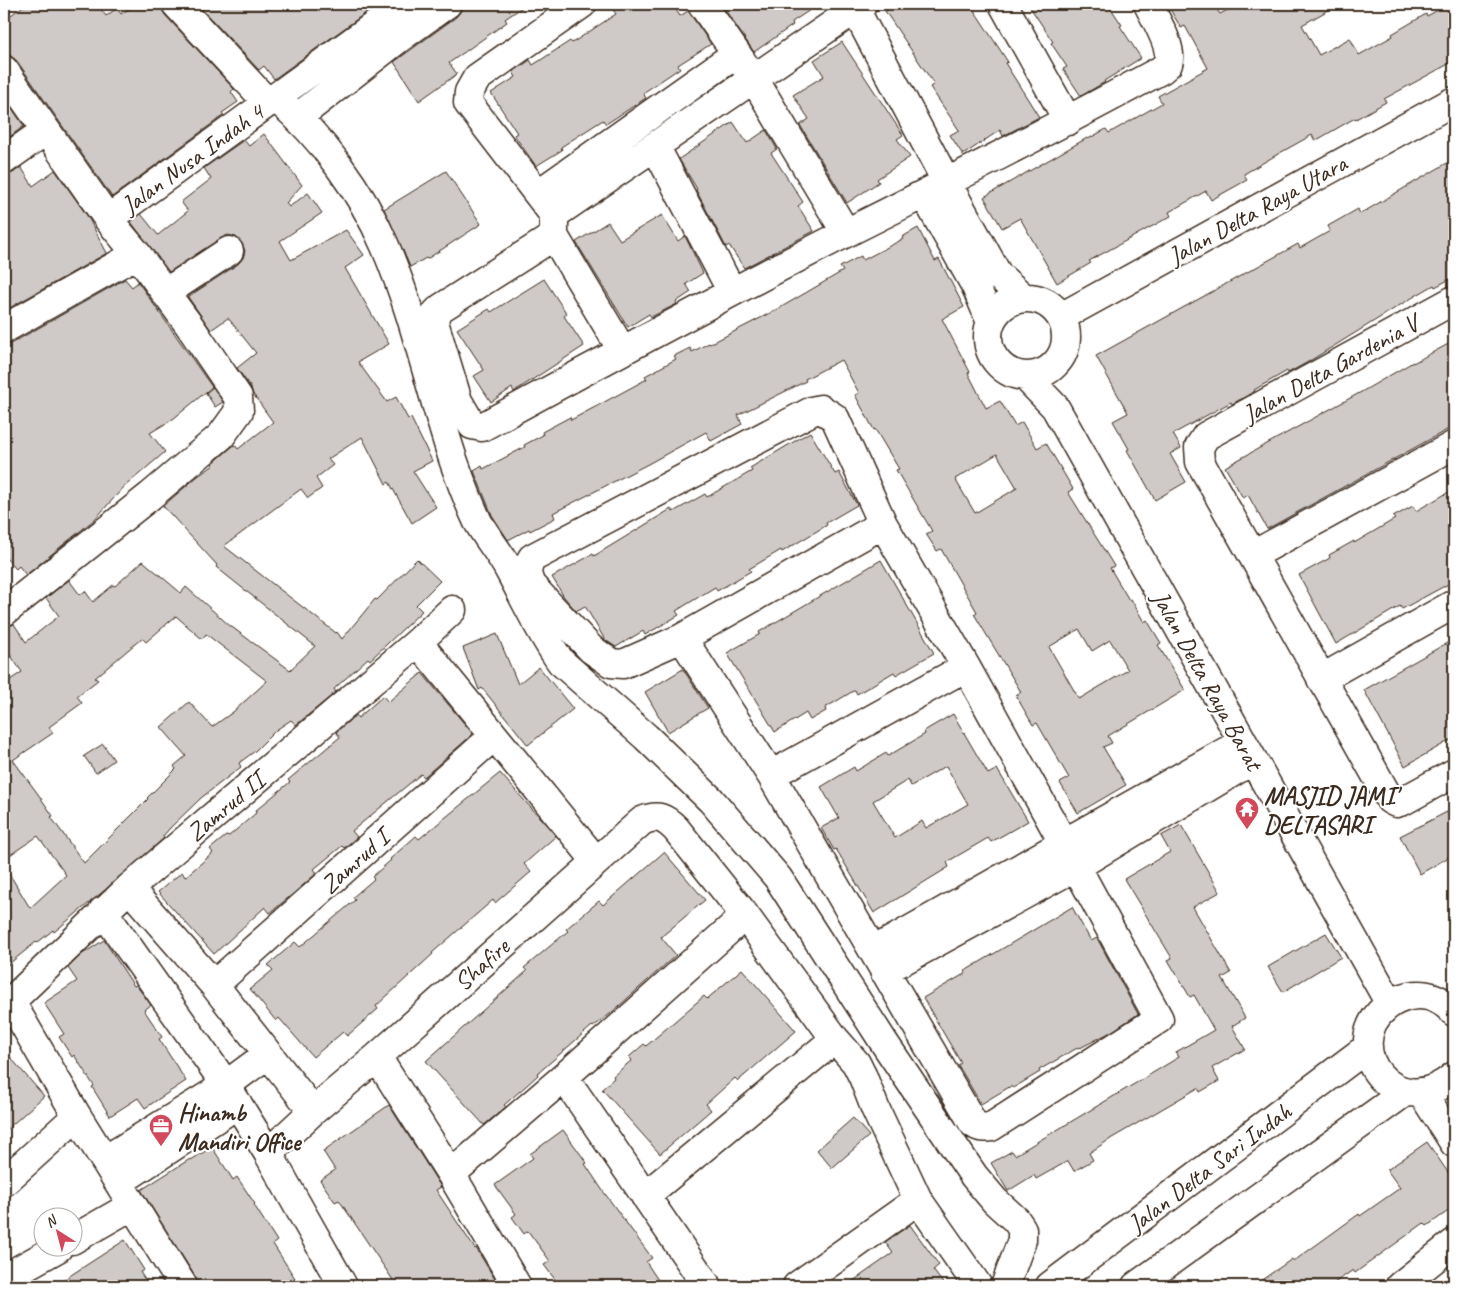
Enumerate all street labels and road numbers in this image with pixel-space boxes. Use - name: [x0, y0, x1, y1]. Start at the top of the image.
- street label: Jalan Nusa Indah 4: [114, 95, 272, 222]
- street label: Jalan Delta Raya Utara: [1162, 147, 1354, 273]
- street label: Jalan Delta Gardenia V: [1236, 305, 1428, 431]
- street label: Jalan Delta Raya Barat: [1144, 584, 1271, 778]
- street label: Zamrud II: [180, 762, 275, 849]
- street label: Zamrud I: [314, 819, 400, 901]
- street label: Shafire: [447, 930, 517, 998]
- street label: Jalan Delta Sari Indah: [1121, 1095, 1299, 1240]

